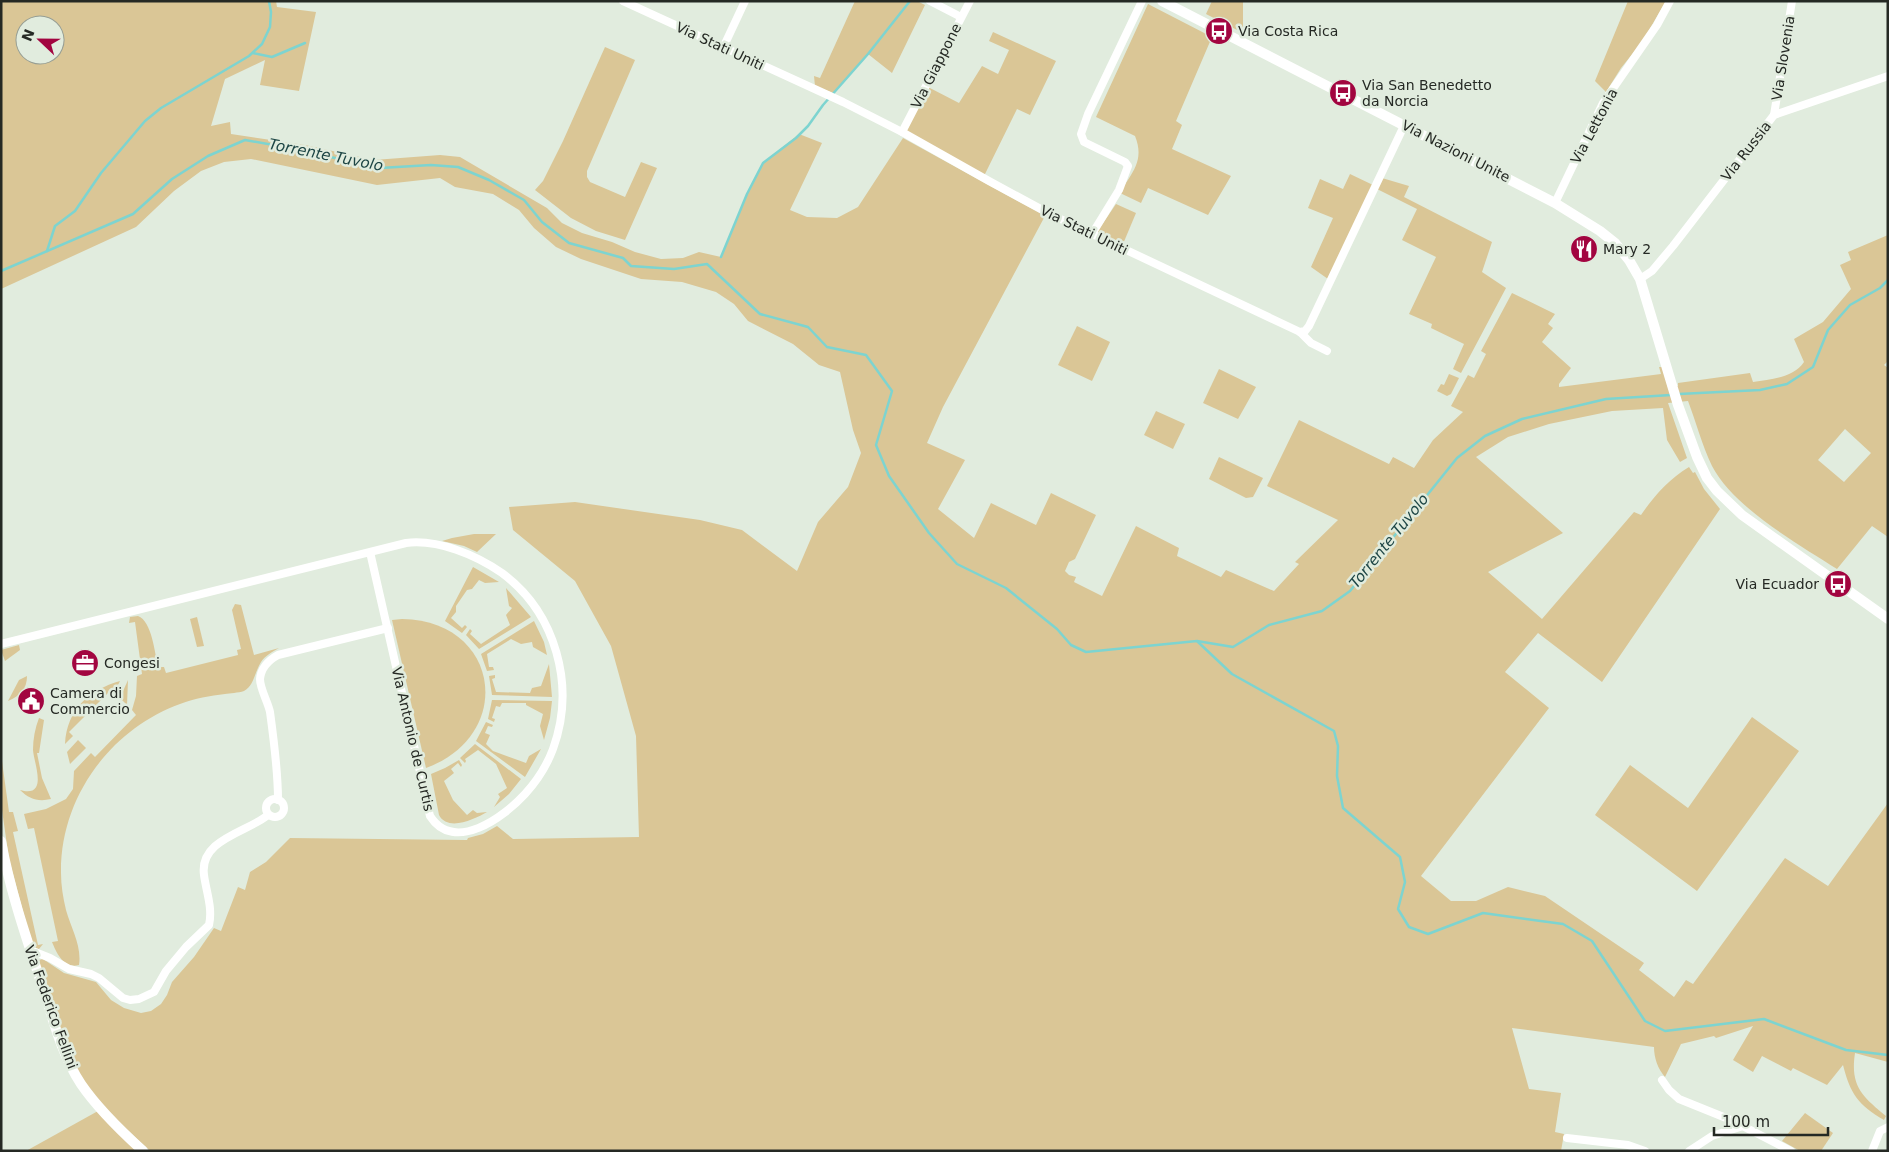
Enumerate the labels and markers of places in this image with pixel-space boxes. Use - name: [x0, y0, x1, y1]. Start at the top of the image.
- bus stop icon: Via Costa Rica: [1204, 16, 1234, 46]
- place label: Via Costa Rica: [1238, 23, 1338, 39]
- place label: Via San Benedetto da Norcia: [1362, 77, 1492, 109]
- bus stop icon: Via San Benedetto da Norcia: [1328, 78, 1358, 108]
- restaurant icon: Mary 2: [1569, 234, 1599, 264]
- place label: Mary 2: [1603, 241, 1651, 257]
- bus stop icon: Via Ecuador: [1823, 569, 1853, 599]
- place label: Via Ecuador: [1736, 576, 1819, 592]
- office icon: Congesi: [70, 648, 100, 678]
- place label: Congesi: [104, 655, 160, 671]
- place label: Camera di Commercio: [50, 685, 130, 717]
- public building icon: Camera di Commercio: [16, 686, 46, 716]

